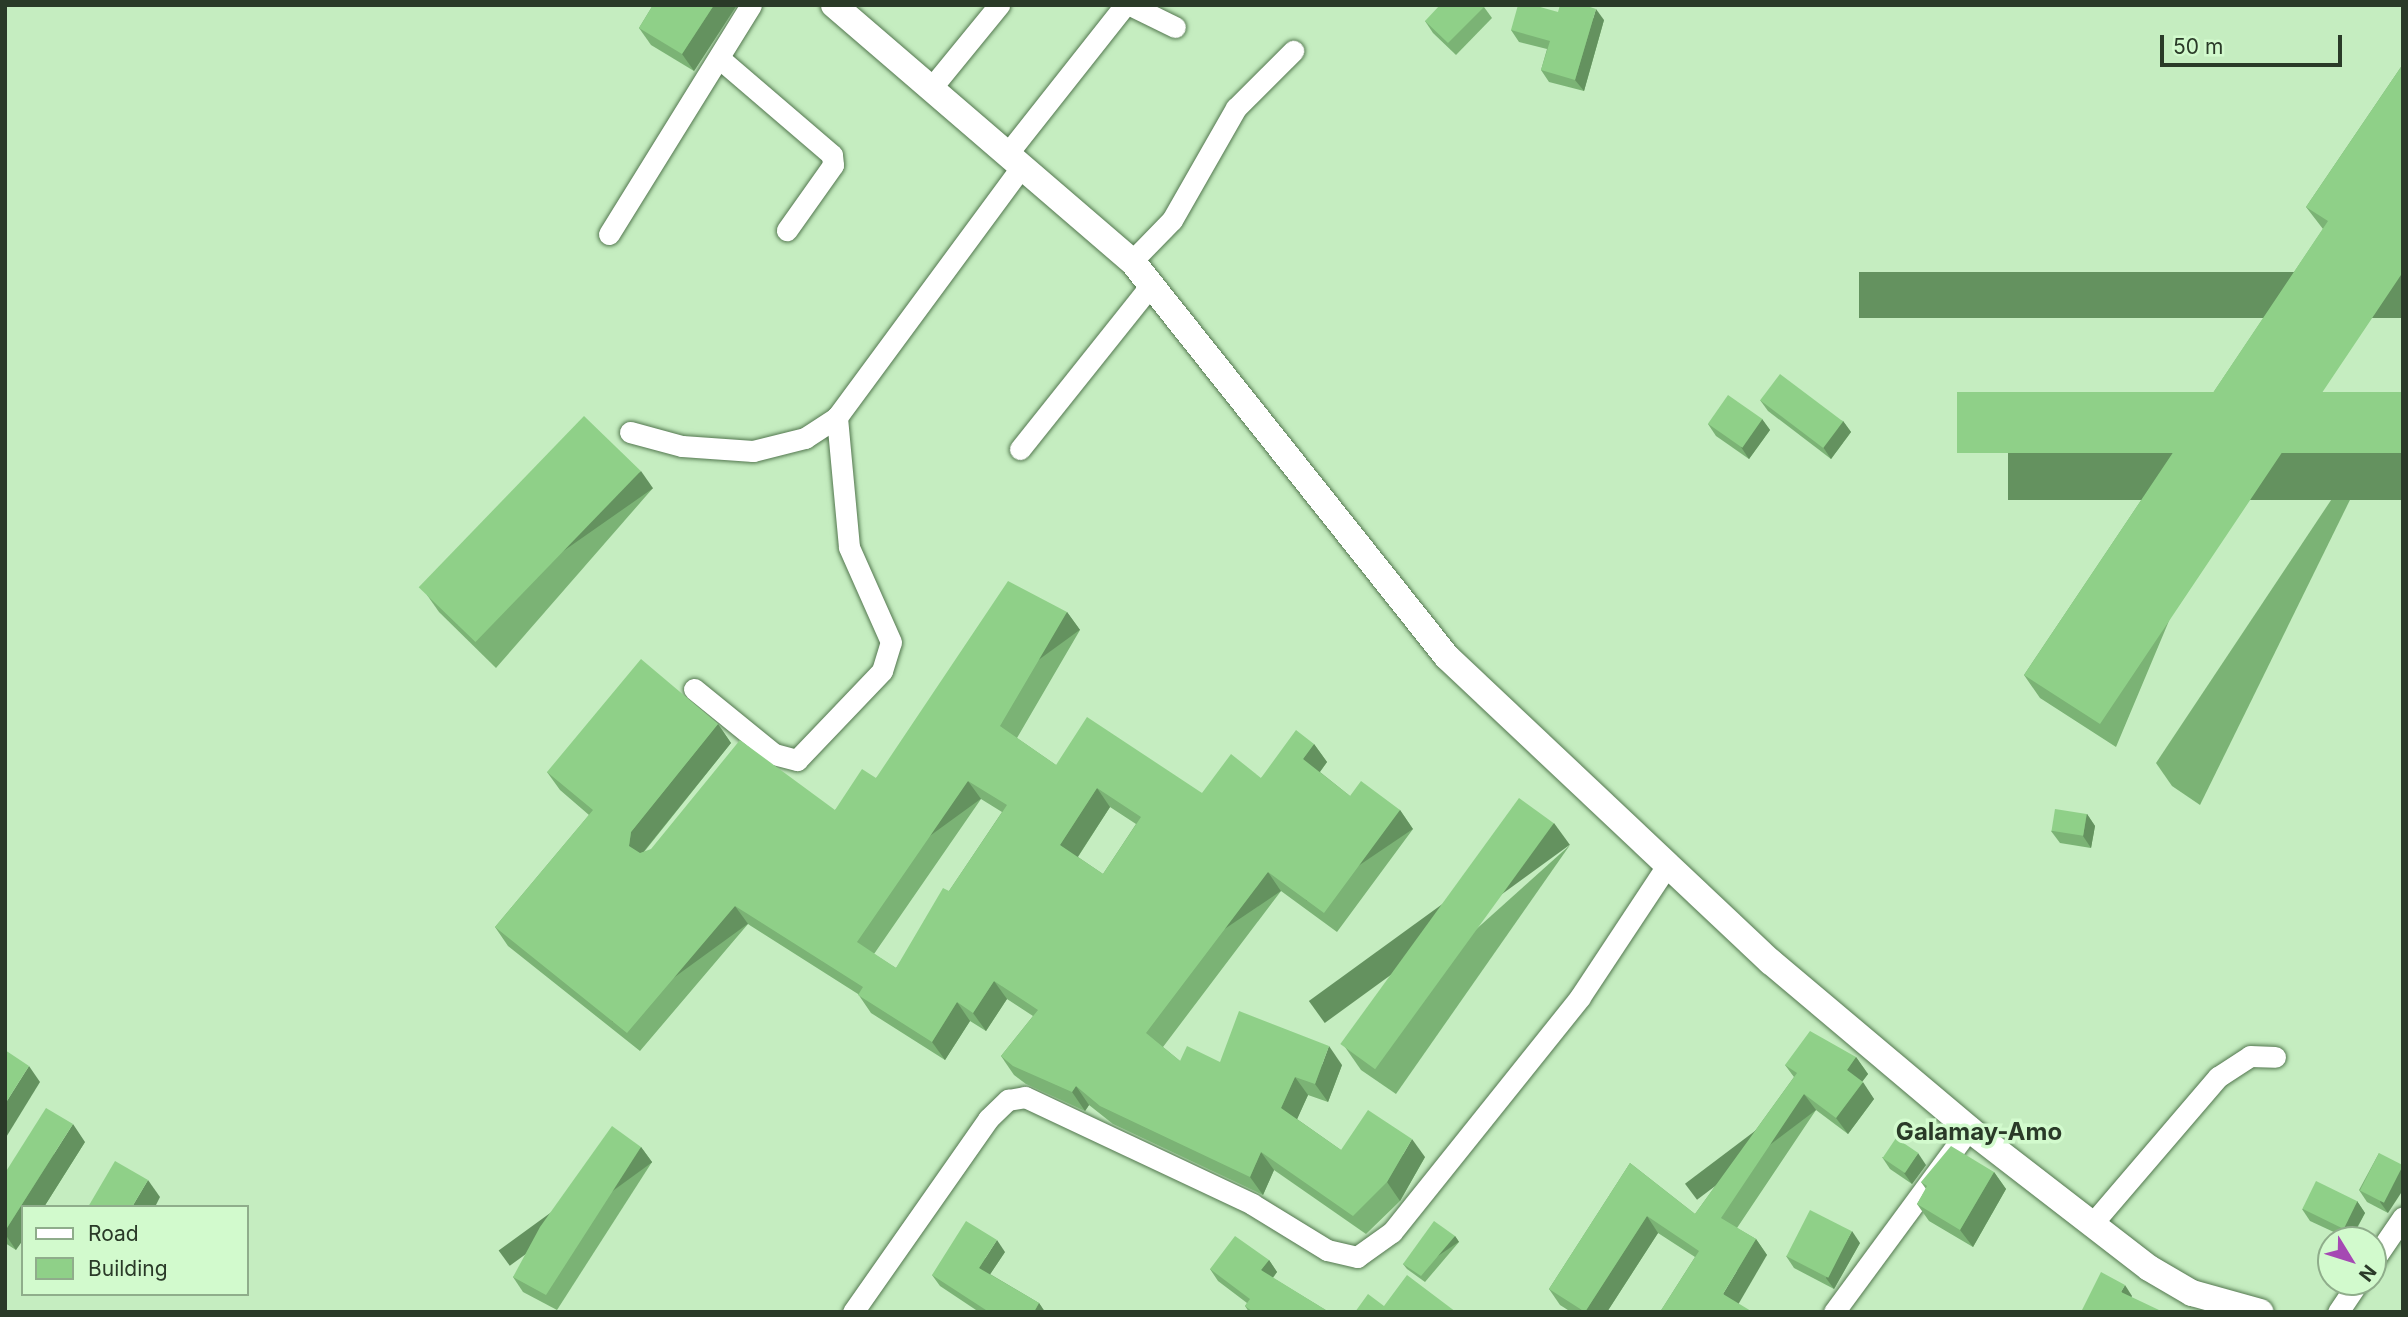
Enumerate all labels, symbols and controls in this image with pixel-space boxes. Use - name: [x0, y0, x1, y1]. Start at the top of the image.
- scale bar: [2163, 21, 2345, 65]
- text: 50 m: [2173, 34, 2223, 59]
- district label: Galamay-Amo: [1896, 1118, 2062, 1146]
- legend: [21, 1205, 248, 1296]
- text: Road: [88, 1221, 139, 1246]
- north arrow: [2317, 1226, 2387, 1296]
- text: Building: [88, 1256, 168, 1281]
- text: N: [2354, 1260, 2381, 1286]

